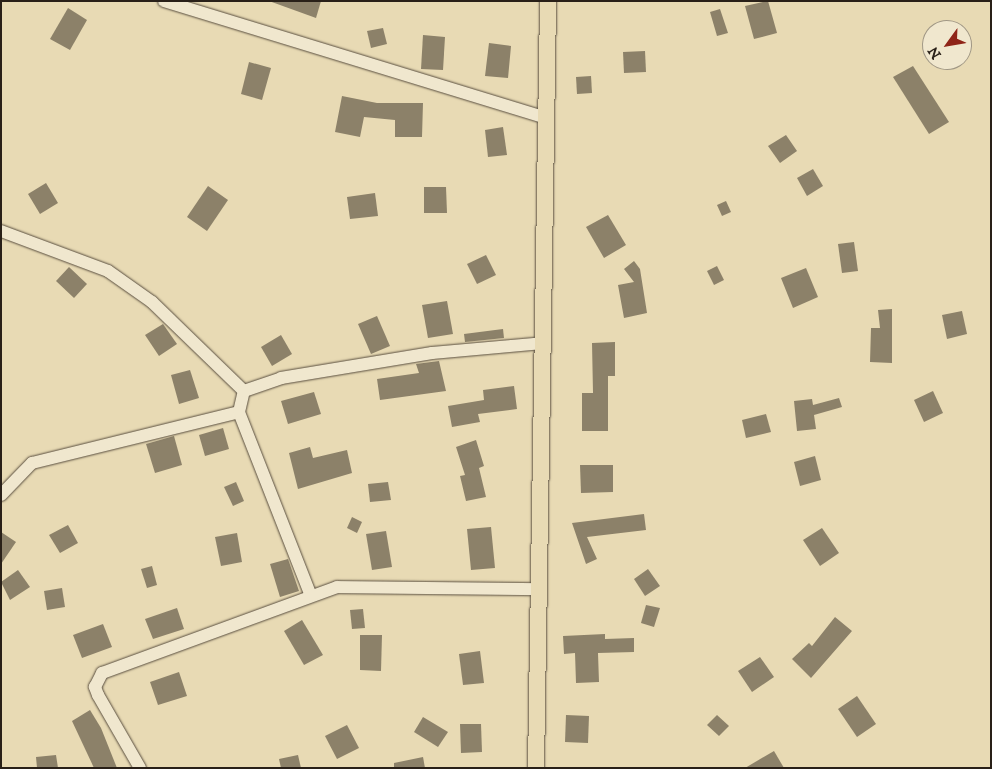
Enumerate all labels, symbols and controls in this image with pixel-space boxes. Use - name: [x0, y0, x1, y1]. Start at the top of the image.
- north arrow: [922, 20, 972, 70]
- text: N: [924, 43, 946, 62]

